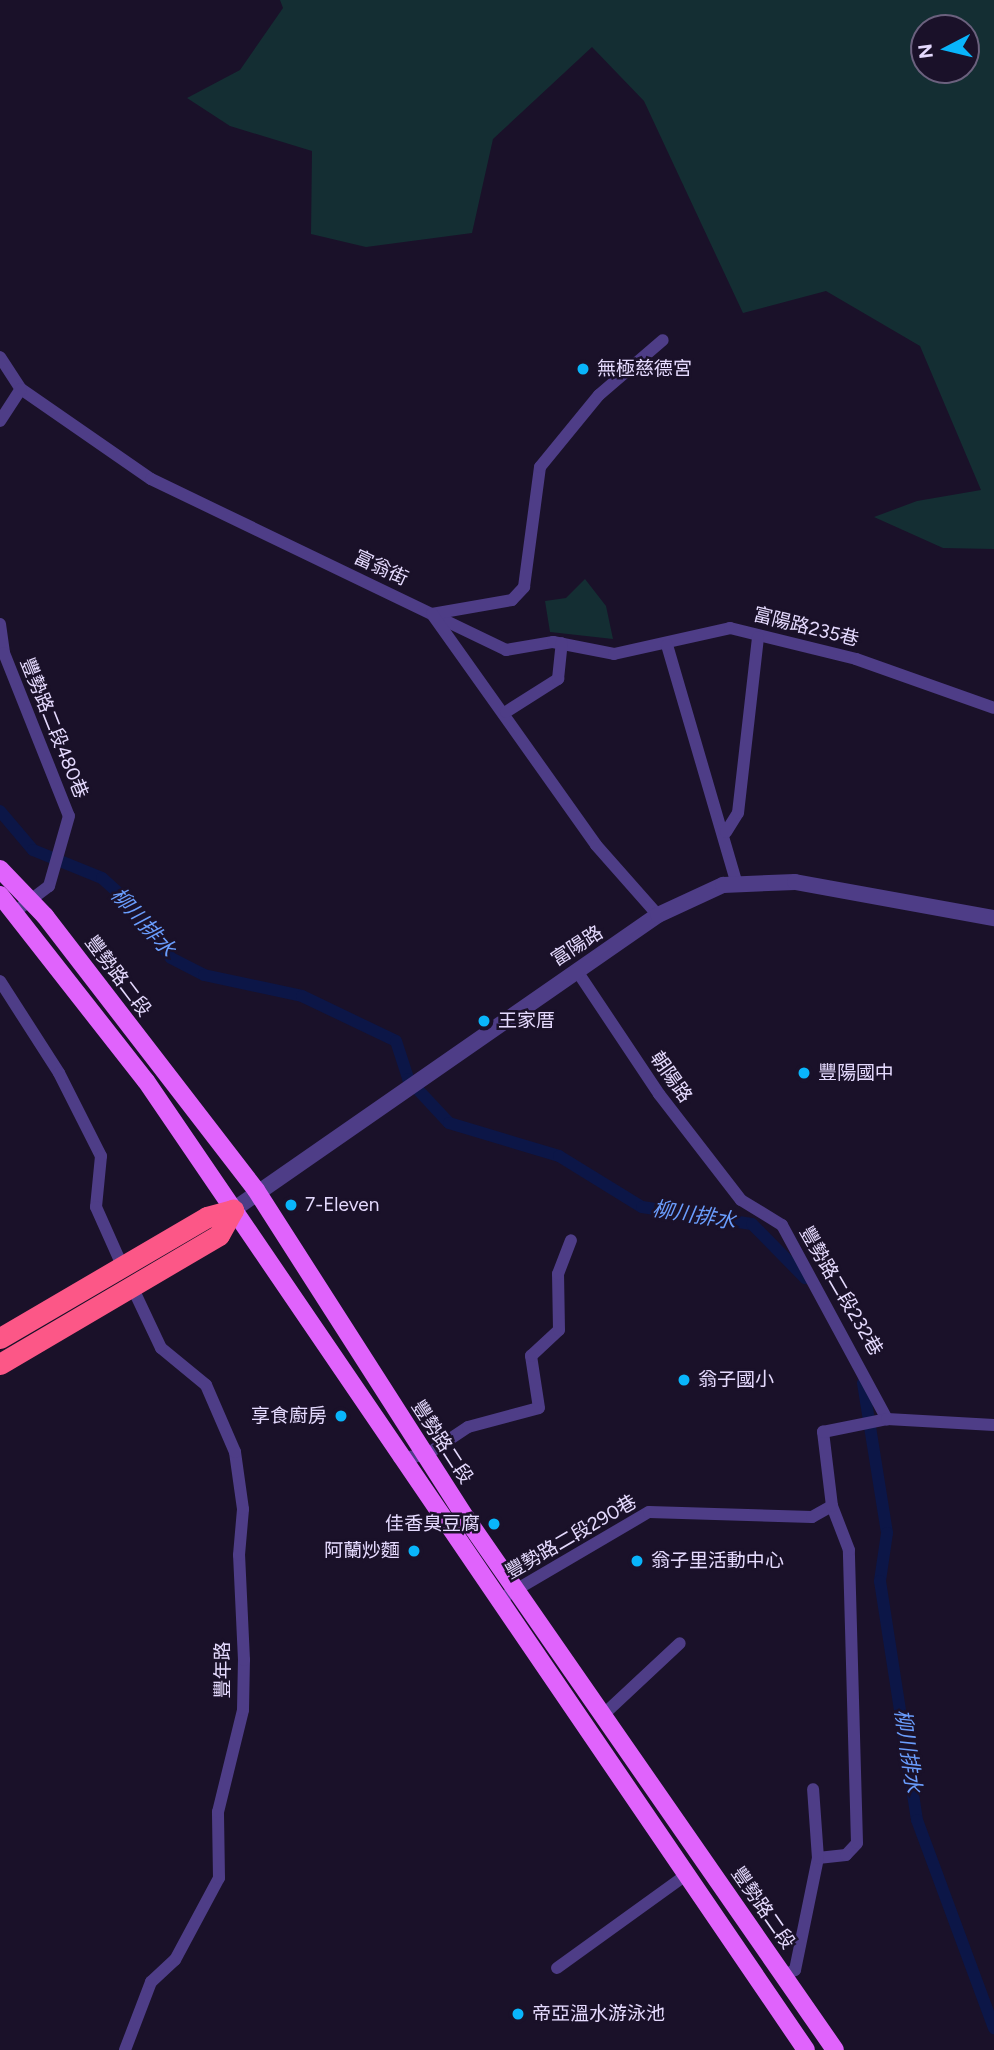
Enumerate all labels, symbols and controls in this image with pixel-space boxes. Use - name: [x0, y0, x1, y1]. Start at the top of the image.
- north arrow: [910, 14, 980, 84]
- text: N: [913, 43, 938, 60]
- place label: 無極慈德宮: [597, 358, 692, 380]
- marker: 無極慈德宮: [575, 361, 591, 377]
- street label: 富翁街: [350, 546, 412, 590]
- street label: 富陽路235巷: [751, 603, 861, 651]
- street label: 豐勢路二段480巷: [15, 654, 93, 802]
- water label: 柳川排水: [106, 882, 180, 962]
- street label: 富陽路: [547, 921, 607, 971]
- street label: 豐勢路二段: [80, 931, 156, 1021]
- place label: 王家厝: [498, 1010, 555, 1032]
- marker: 王家厝: [476, 1013, 492, 1029]
- street label: 朝陽路: [645, 1047, 697, 1107]
- place label: 豐陽國中: [818, 1062, 894, 1084]
- marker: 豐陽國中: [796, 1065, 812, 1081]
- place label: 7-Eleven: [305, 1194, 379, 1216]
- water label: 柳川排水: [651, 1196, 737, 1234]
- marker: 7-Eleven: [283, 1197, 299, 1213]
- street label: 豐勢路二段232巷: [795, 1222, 887, 1360]
- place label: 翁子國小: [698, 1369, 774, 1391]
- marker: 翁子國小: [676, 1372, 692, 1388]
- street label: 豐勢路二段: [407, 1396, 477, 1488]
- place label: 享食廚房: [251, 1405, 327, 1427]
- marker: 享食廚房: [333, 1408, 349, 1424]
- street label: 豐勢路二段290巷: [501, 1490, 641, 1584]
- place label: 佳香臭豆腐: [385, 1513, 480, 1535]
- marker: 佳香臭豆腐: [486, 1516, 502, 1532]
- place label: 阿蘭炒麵: [324, 1540, 400, 1562]
- marker: 阿蘭炒麵: [406, 1543, 422, 1559]
- place label: 翁子里活動中心: [651, 1550, 784, 1572]
- marker: 翁子里活動中心: [629, 1553, 645, 1569]
- street label: 豐年路: [212, 1642, 234, 1698]
- water label: 柳川排水: [890, 1708, 926, 1794]
- street label: 豐勢路二段: [726, 1863, 800, 1953]
- place label: 帝亞溫水游泳池: [532, 2003, 665, 2025]
- marker: 帝亞溫水游泳池: [510, 2006, 526, 2022]

